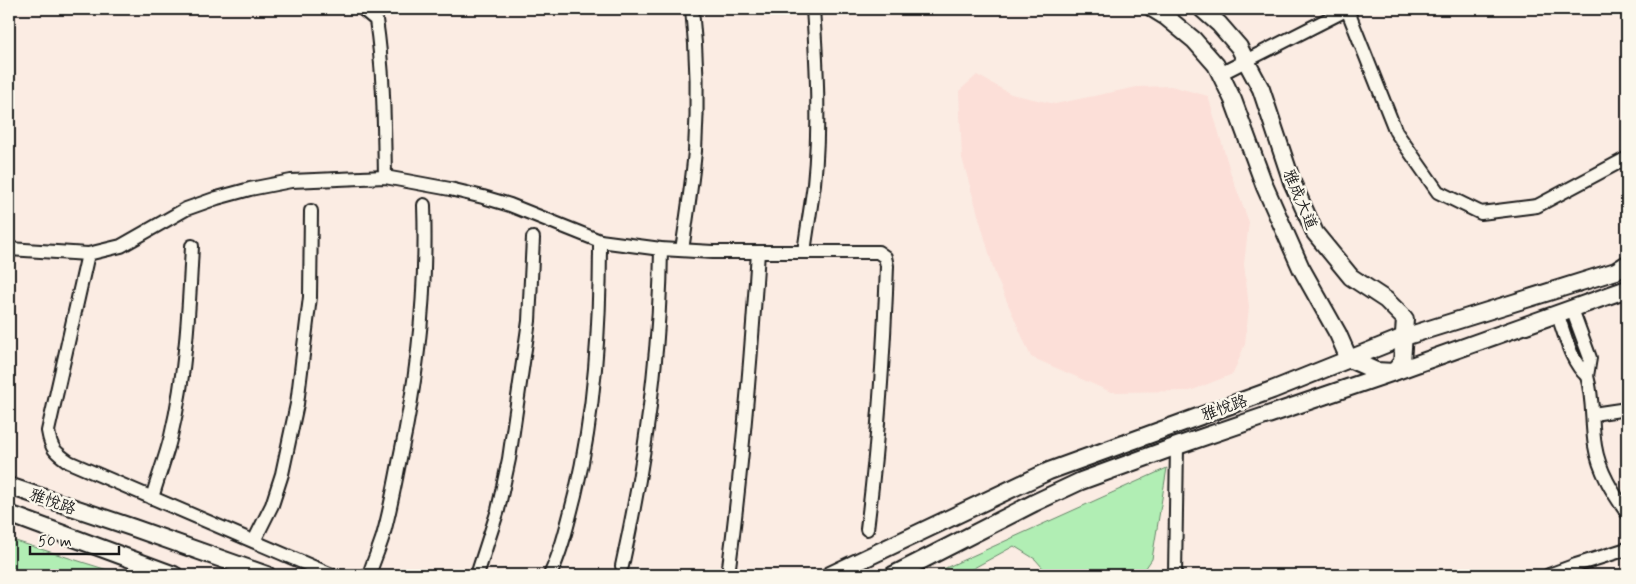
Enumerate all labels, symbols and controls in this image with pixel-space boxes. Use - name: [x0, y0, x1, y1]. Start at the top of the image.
- street label: 雅成大道: [1277, 166, 1322, 233]
- street label: 雅悦路: [1198, 390, 1251, 426]
- street label: 雅悦路: [26, 485, 79, 520]
- scale bar: [30, 524, 119, 556]
- text: 50 m: [38, 532, 72, 552]

